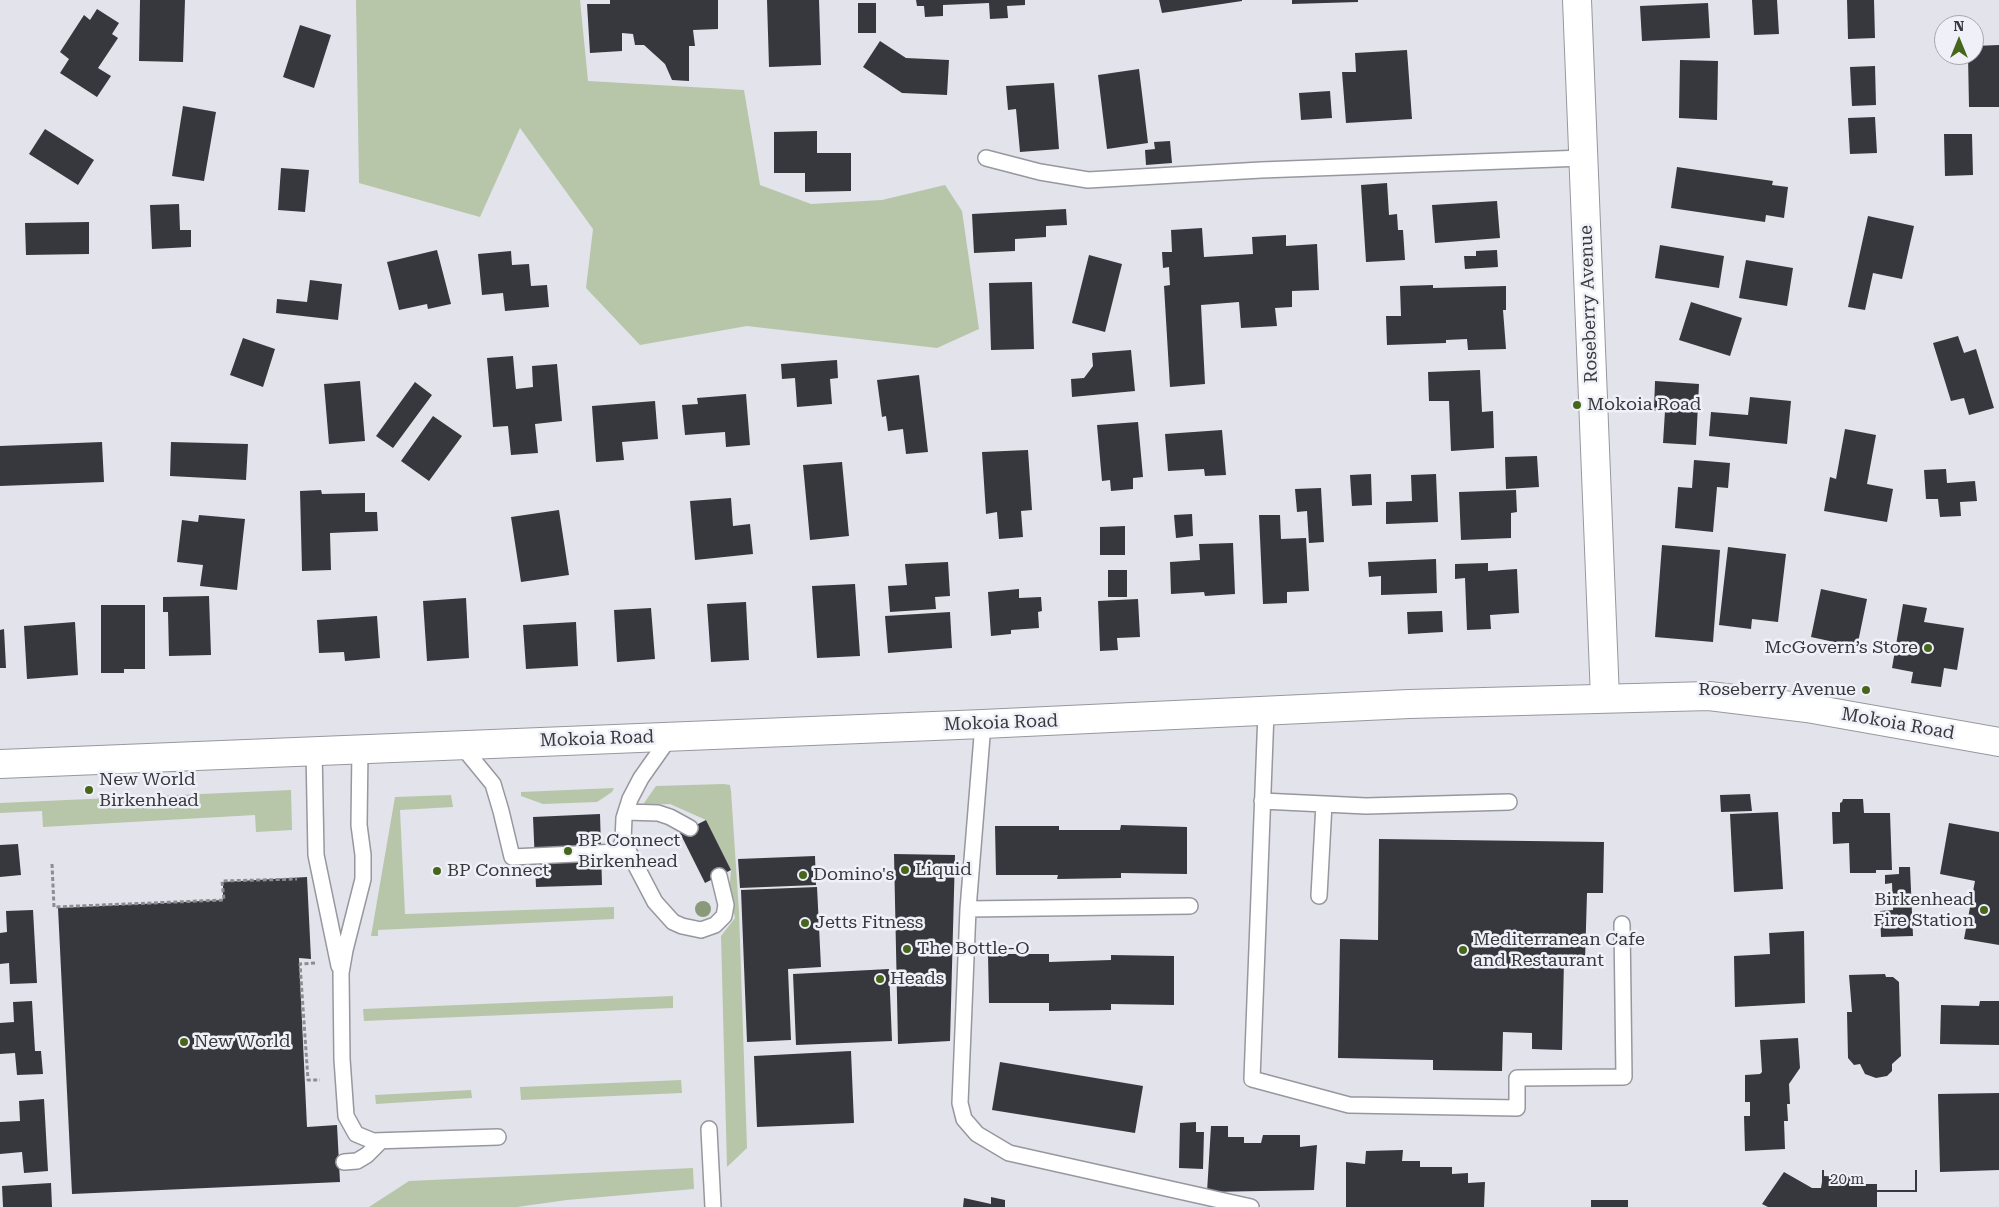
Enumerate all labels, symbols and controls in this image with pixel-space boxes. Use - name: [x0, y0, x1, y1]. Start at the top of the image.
- north arrow: [1934, 15, 1984, 65]
- text: N: [1954, 18, 1964, 34]
- street label: Roseberry Avenue: [1575, 225, 1603, 383]
- place label: Mokoia Road: [1587, 394, 1701, 416]
- marker: Mokoia Road: [1571, 399, 1583, 411]
- place label: McGovern’s Store: [1764, 637, 1918, 659]
- marker: McGovern’s Store: [1922, 642, 1934, 654]
- place label: Roseberry Avenue: [1698, 679, 1856, 701]
- marker: Roseberry Avenue: [1860, 684, 1872, 696]
- street label: Mokoia Road: [1840, 703, 1956, 745]
- street label: Mokoia Road: [944, 710, 1058, 736]
- street label: Mokoia Road: [540, 726, 654, 752]
- place label: New World Birkenhead: [99, 769, 199, 812]
- marker: New World Birkenhead: [83, 784, 95, 796]
- place label: BP Connect Birkenhead: [578, 830, 680, 872]
- marker: BP Connect Birkenhead: [562, 845, 574, 857]
- place label: Liquid: [915, 859, 972, 881]
- place label: BP Connect: [447, 860, 549, 882]
- place label: Domino's: [813, 864, 894, 886]
- marker: Liquid: [899, 864, 911, 876]
- marker: BP Connect: [431, 865, 443, 877]
- marker: Domino's: [797, 869, 809, 881]
- place label: Birkenhead Fire Station: [1873, 889, 1974, 932]
- marker: Birkenhead Fire Station: [1978, 904, 1990, 916]
- place label: Jetts Fitness: [815, 912, 923, 934]
- marker: Jetts Fitness: [799, 917, 811, 929]
- place label: Mediterranean Cafe and Restaurant: [1473, 929, 1645, 972]
- place label: The Bottle-O: [917, 938, 1030, 960]
- marker: The Bottle-O: [901, 943, 913, 955]
- marker: Mediterranean Cafe and Restaurant: [1457, 944, 1469, 956]
- place label: Heads: [890, 968, 944, 990]
- marker: Heads: [874, 973, 886, 985]
- place label: New World: [194, 1031, 290, 1053]
- marker: New World: [178, 1036, 190, 1048]
- scale bar: [1824, 1160, 1919, 1192]
- text: 20 m: [1830, 1170, 1864, 1188]

